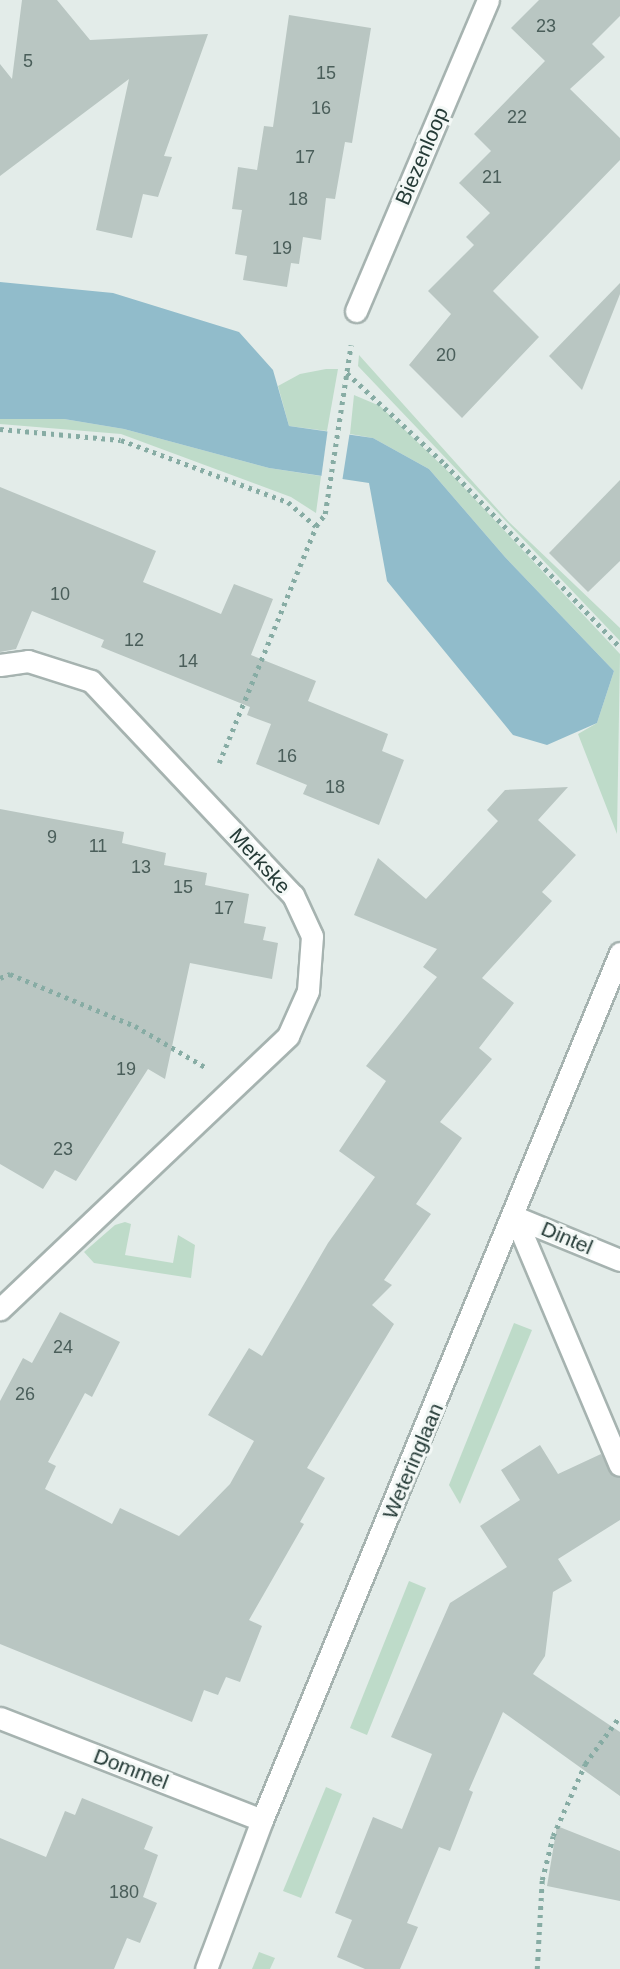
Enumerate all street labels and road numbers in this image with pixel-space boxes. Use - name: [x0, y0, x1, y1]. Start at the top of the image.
- street label: Biezenloop: [390, 103, 454, 209]
- street label: Merkske: [224, 823, 296, 899]
- street label: Dintel: [537, 1216, 597, 1260]
- street label: Weteringlaan: [377, 1399, 449, 1523]
- street label: Dommel: [90, 1743, 172, 1795]

